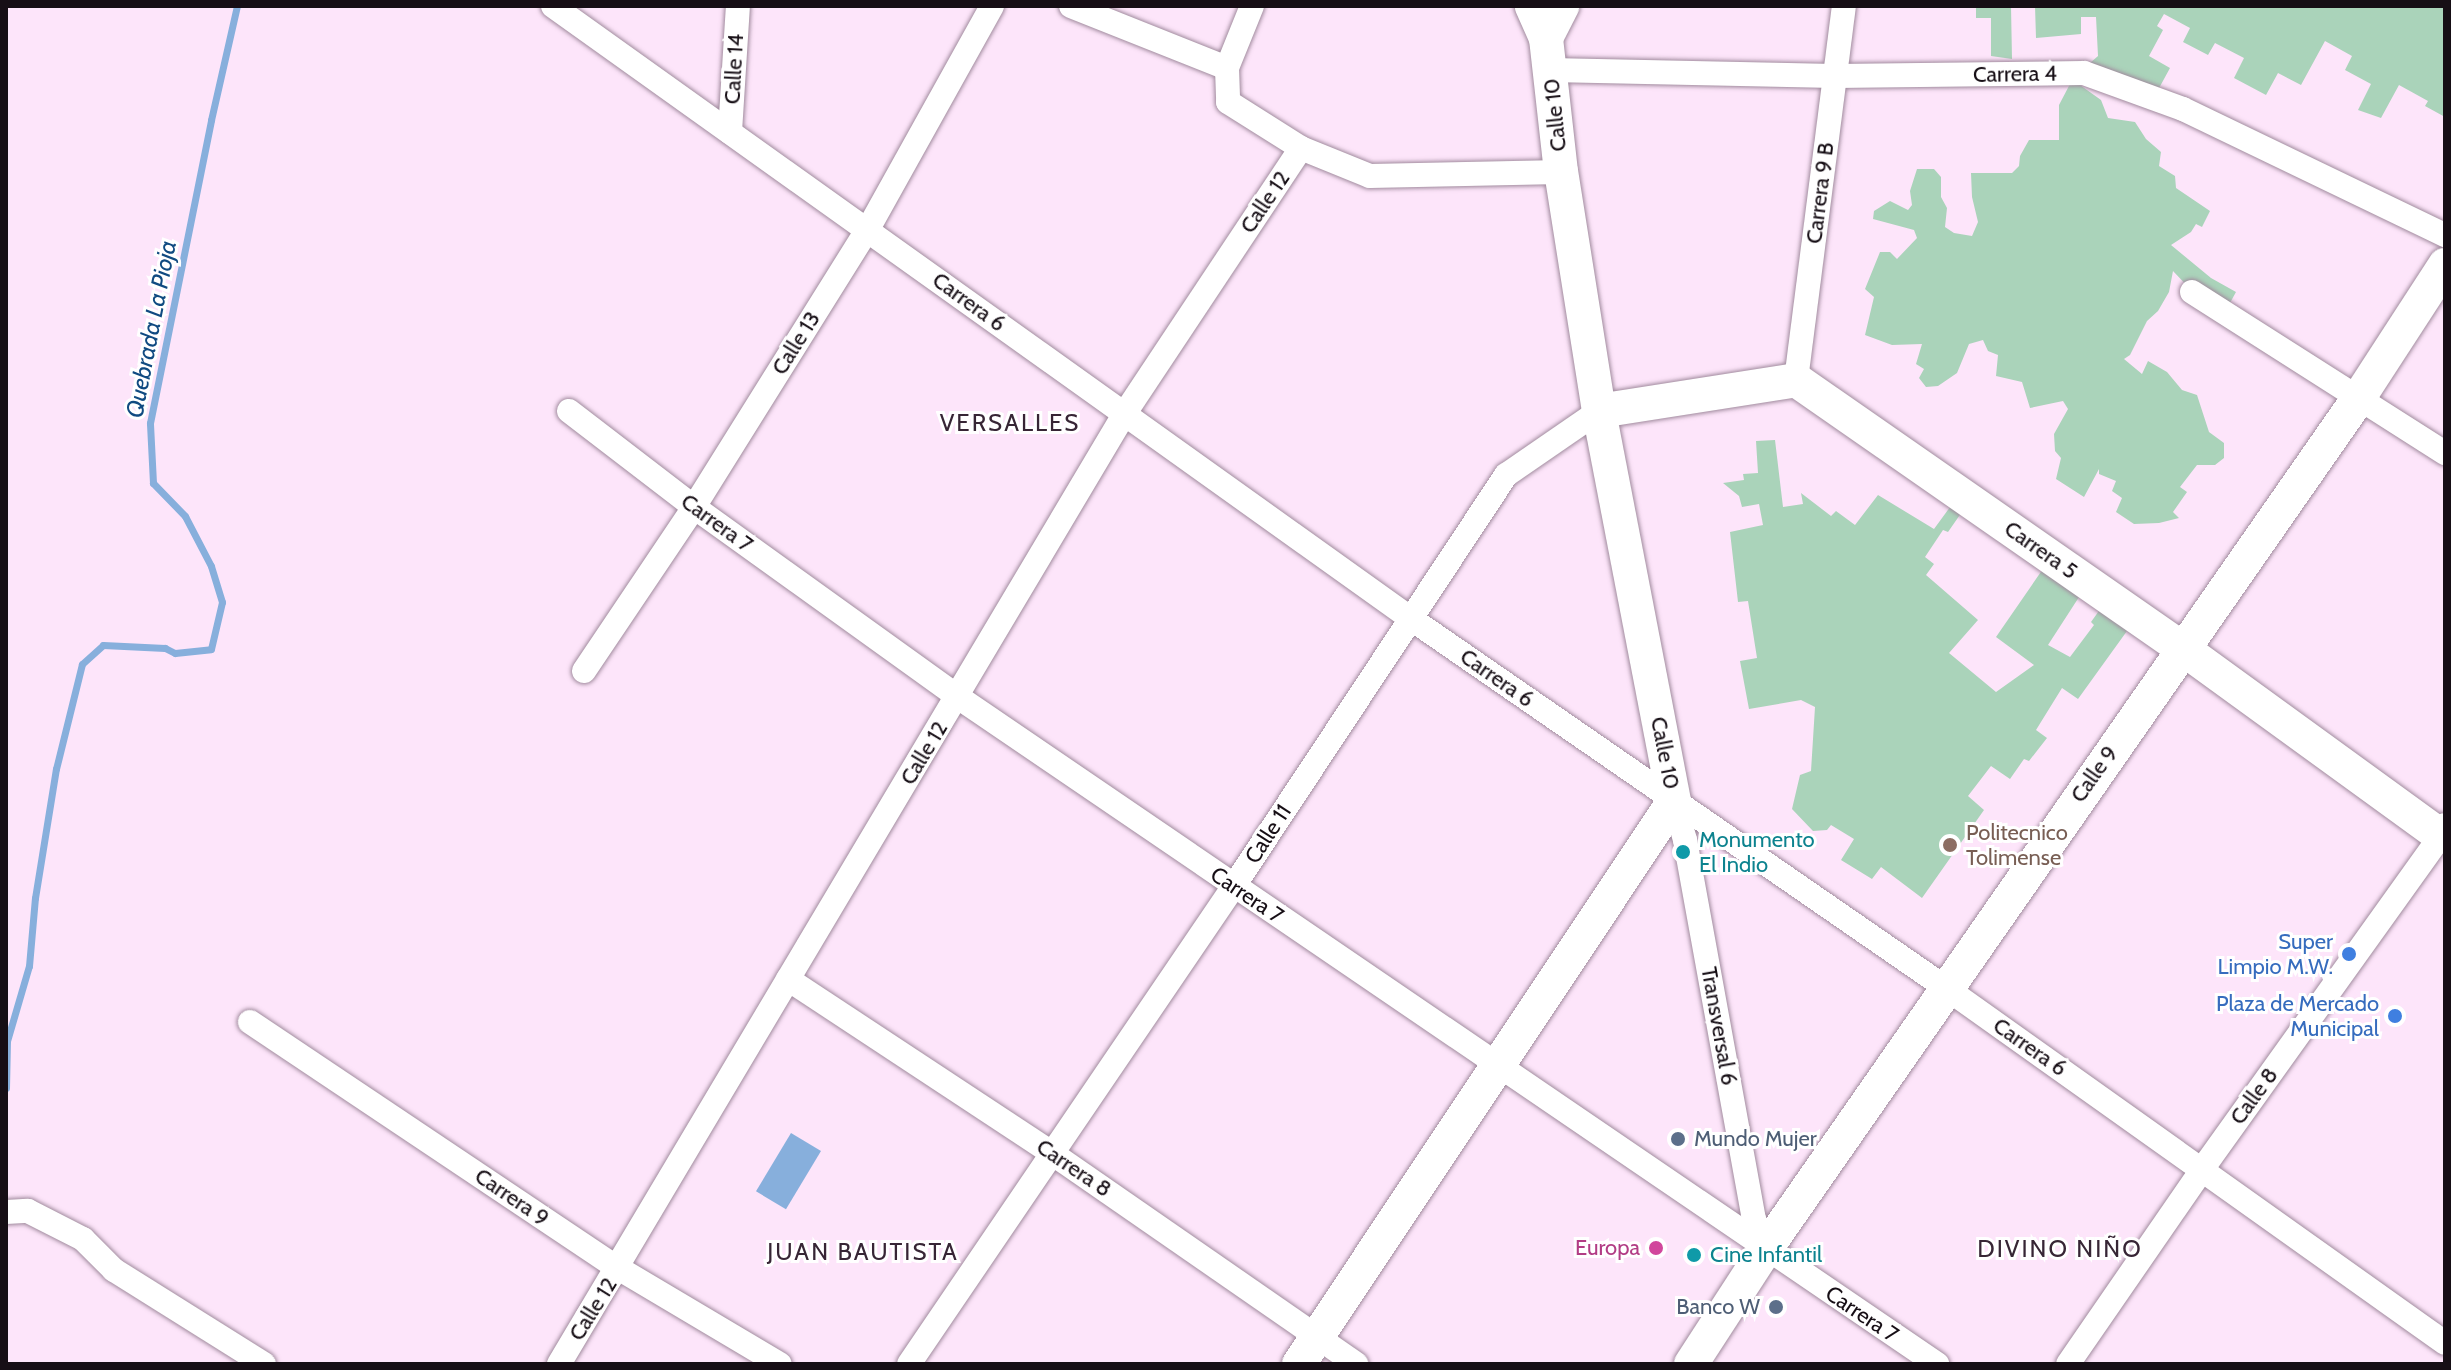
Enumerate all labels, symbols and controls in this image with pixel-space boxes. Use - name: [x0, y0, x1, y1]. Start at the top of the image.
- street label: Calle 14: [719, 33, 749, 105]
- street label: Carrera 4: [1973, 60, 2057, 88]
- street label: Calle 10: [1538, 77, 1572, 153]
- street label: Carrera 9 B: [1801, 141, 1839, 245]
- street label: Calle 12: [1235, 166, 1295, 238]
- water label: Quebrada La Pioja: [120, 238, 182, 420]
- street label: Carrera 6: [927, 267, 1011, 337]
- street label: Calle 13: [766, 306, 826, 380]
- district label: VERSALLES: [940, 409, 1080, 437]
- street label: Carrera 7: [676, 488, 758, 558]
- street label: Carrera 5: [1999, 515, 2083, 585]
- street label: Carrera 6: [1455, 643, 1539, 713]
- street label: Calle 10: [1645, 715, 1685, 791]
- street label: Calle 12: [895, 717, 953, 789]
- street label: Calle 9: [2065, 741, 2123, 807]
- street label: Calle 11: [1239, 800, 1297, 868]
- place label: Politecnico Tolimense: [1966, 819, 2068, 870]
- place label: Monumento El Indio: [1699, 826, 1815, 878]
- marker: Politecnico Tolimense: [1941, 836, 1959, 854]
- marker: Monumento El Indio: [1674, 843, 1692, 861]
- street label: Carrera 7: [1205, 861, 1289, 929]
- place label: Super Limpio M.W.: [2218, 928, 2333, 980]
- marker: Super Limpio M.W.: [2340, 945, 2358, 963]
- street label: Transversal 6: [1696, 965, 1742, 1087]
- place label: Plaza de Mercado Municipal: [2216, 990, 2379, 1042]
- marker: Plaza de Mercado Municipal: [2386, 1007, 2404, 1025]
- street label: Carrera 6: [1988, 1012, 2072, 1082]
- street label: Calle 8: [2225, 1062, 2283, 1130]
- place label: Mundo Mujer: [1694, 1126, 1817, 1152]
- marker: Mundo Mujer: [1669, 1130, 1687, 1148]
- street label: Carrera 8: [1032, 1133, 1116, 1203]
- street label: Carrera 9: [470, 1163, 554, 1231]
- place label: Europa: [1575, 1235, 1640, 1261]
- district label: DIVINO NIÑO: [1977, 1235, 2143, 1263]
- district label: JUAN BAUTISTA: [767, 1238, 959, 1266]
- marker: Europa: [1647, 1239, 1665, 1257]
- place label: Cine Infantil: [1710, 1242, 1822, 1268]
- marker: Cine Infantil: [1685, 1246, 1703, 1264]
- street label: Calle 12: [563, 1273, 623, 1345]
- street label: Carrera 7: [1820, 1280, 1904, 1348]
- place label: Banco W: [1676, 1294, 1760, 1320]
- marker: Banco W: [1767, 1298, 1785, 1316]

